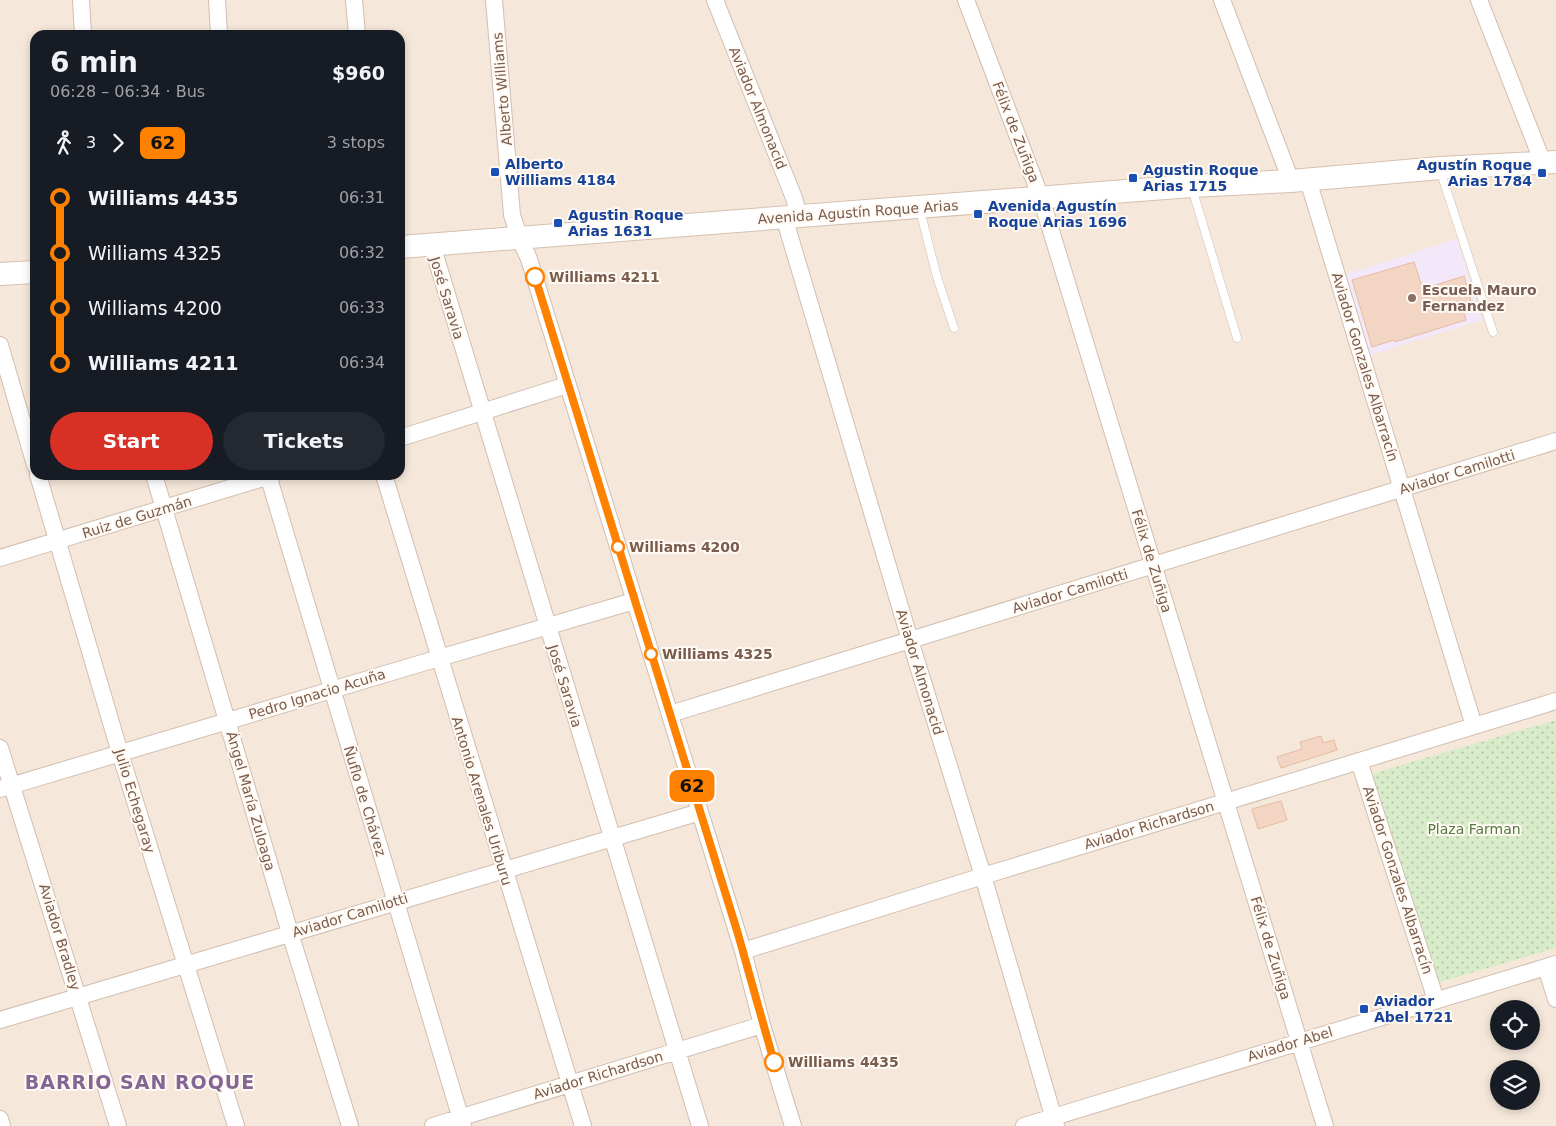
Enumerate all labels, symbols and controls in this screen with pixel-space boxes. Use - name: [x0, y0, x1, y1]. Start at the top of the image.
- street label: Alberto Williams: [489, 32, 515, 146]
- street label: Aviador Almonacid: [726, 44, 790, 172]
- text: 6 min: [50, 46, 138, 79]
- text: $960: [332, 62, 385, 84]
- street label: Félix de Zuñiga: [989, 79, 1043, 185]
- text: 06:28 – 06:34 · Bus: [50, 82, 205, 101]
- icon: walk: [50, 129, 78, 157]
- icon: forward: [104, 129, 132, 157]
- text: 62: [150, 132, 175, 153]
- text: 3: [86, 133, 96, 152]
- text: 3 stops: [327, 133, 385, 152]
- place label: Alberto Williams 4184: [505, 156, 616, 188]
- place label: Agustín Roque Arias 1784: [1417, 157, 1532, 189]
- place label: Agustin Roque Arias 1715: [1143, 162, 1258, 194]
- marker: Alberto Williams 4184: [489, 166, 501, 178]
- marker: Agustín Roque Arias 1784: [1536, 167, 1548, 179]
- marker: Agustin Roque Arias 1715: [1127, 172, 1139, 184]
- text: Williams 4435: [88, 187, 238, 209]
- text: 06:31: [339, 188, 385, 207]
- street label: Avenida Agustín Roque Arias: [757, 197, 959, 227]
- place label: Avenida Agustín Roque Arias 1696: [988, 198, 1127, 230]
- place label: Agustin Roque Arias 1631: [568, 207, 683, 239]
- marker: Avenida Agustín Roque Arias 1696: [972, 208, 984, 220]
- marker: Agustin Roque Arias 1631: [552, 217, 564, 229]
- text: Williams 4325: [88, 242, 222, 264]
- text: 06:32: [339, 243, 385, 262]
- street label: José Saravia: [427, 254, 467, 341]
- marker: Williams 4211: [525, 267, 545, 287]
- place label: Williams 4211: [549, 269, 660, 285]
- street label: Aviador Gonzales Albarracín: [1329, 271, 1401, 463]
- place label: Escuela Mauro Fernandez: [1422, 282, 1537, 314]
- marker: Escuela Mauro Fernandez: [1406, 292, 1418, 304]
- text: Williams 4200: [88, 297, 222, 319]
- text: 06:33: [339, 298, 385, 317]
- text: Williams 4211: [88, 352, 238, 374]
- text: 06:34: [339, 353, 385, 372]
- button: Start: [50, 412, 213, 470]
- button: Tickets: [223, 412, 385, 470]
- street label: Aviador Camilotti: [1397, 447, 1517, 497]
- street label: Ruiz de Guzmán: [80, 493, 194, 541]
- street label: Félix de Zuñiga: [1129, 507, 1175, 615]
- place label: Williams 4200: [629, 539, 740, 555]
- marker: Williams 4200: [611, 540, 625, 554]
- street label: Aviador Camilotti: [1010, 566, 1130, 616]
- street label: Aviador Almonacid: [893, 607, 947, 737]
- street label: José Saravia: [545, 642, 585, 729]
- place label: Williams 4325: [662, 646, 773, 662]
- marker: Williams 4325: [644, 647, 658, 661]
- street label: Pedro Ignacio Acuña: [247, 666, 387, 722]
- street label: Antonio Arenales Uriburu: [449, 715, 515, 887]
- street label: Ángel María Zuloaga: [223, 729, 279, 873]
- street label: Ñuflo de Chávez: [341, 744, 389, 858]
- street label: Julio Echegaray: [111, 746, 158, 855]
- line badge: 62: [670, 770, 714, 802]
- text: 62: [679, 775, 705, 796]
- street label: Aviador Gonzales Albarracín: [1360, 784, 1436, 976]
- street label: Aviador Richardson: [1082, 798, 1216, 852]
- park label: Plaza Farman: [1427, 821, 1521, 837]
- street label: Aviador Bradley: [36, 882, 84, 992]
- street label: Aviador Camilotti: [290, 890, 410, 940]
- street label: Félix de Zuñiga: [1248, 894, 1294, 1002]
- place label: Aviador Abel 1721: [1374, 993, 1453, 1025]
- map controls: [1490, 1000, 1540, 1110]
- button: locate: [1490, 1000, 1540, 1050]
- marker: Aviador Abel 1721: [1358, 1003, 1370, 1015]
- street label: Aviador Abel: [1246, 1023, 1334, 1065]
- street label: Aviador Richardson: [531, 1048, 665, 1102]
- marker: Williams 4435: [764, 1052, 784, 1072]
- place label: Williams 4435: [788, 1054, 899, 1070]
- button: layers: [1490, 1060, 1540, 1110]
- district label: BARRIO SAN ROQUE: [25, 1071, 255, 1093]

